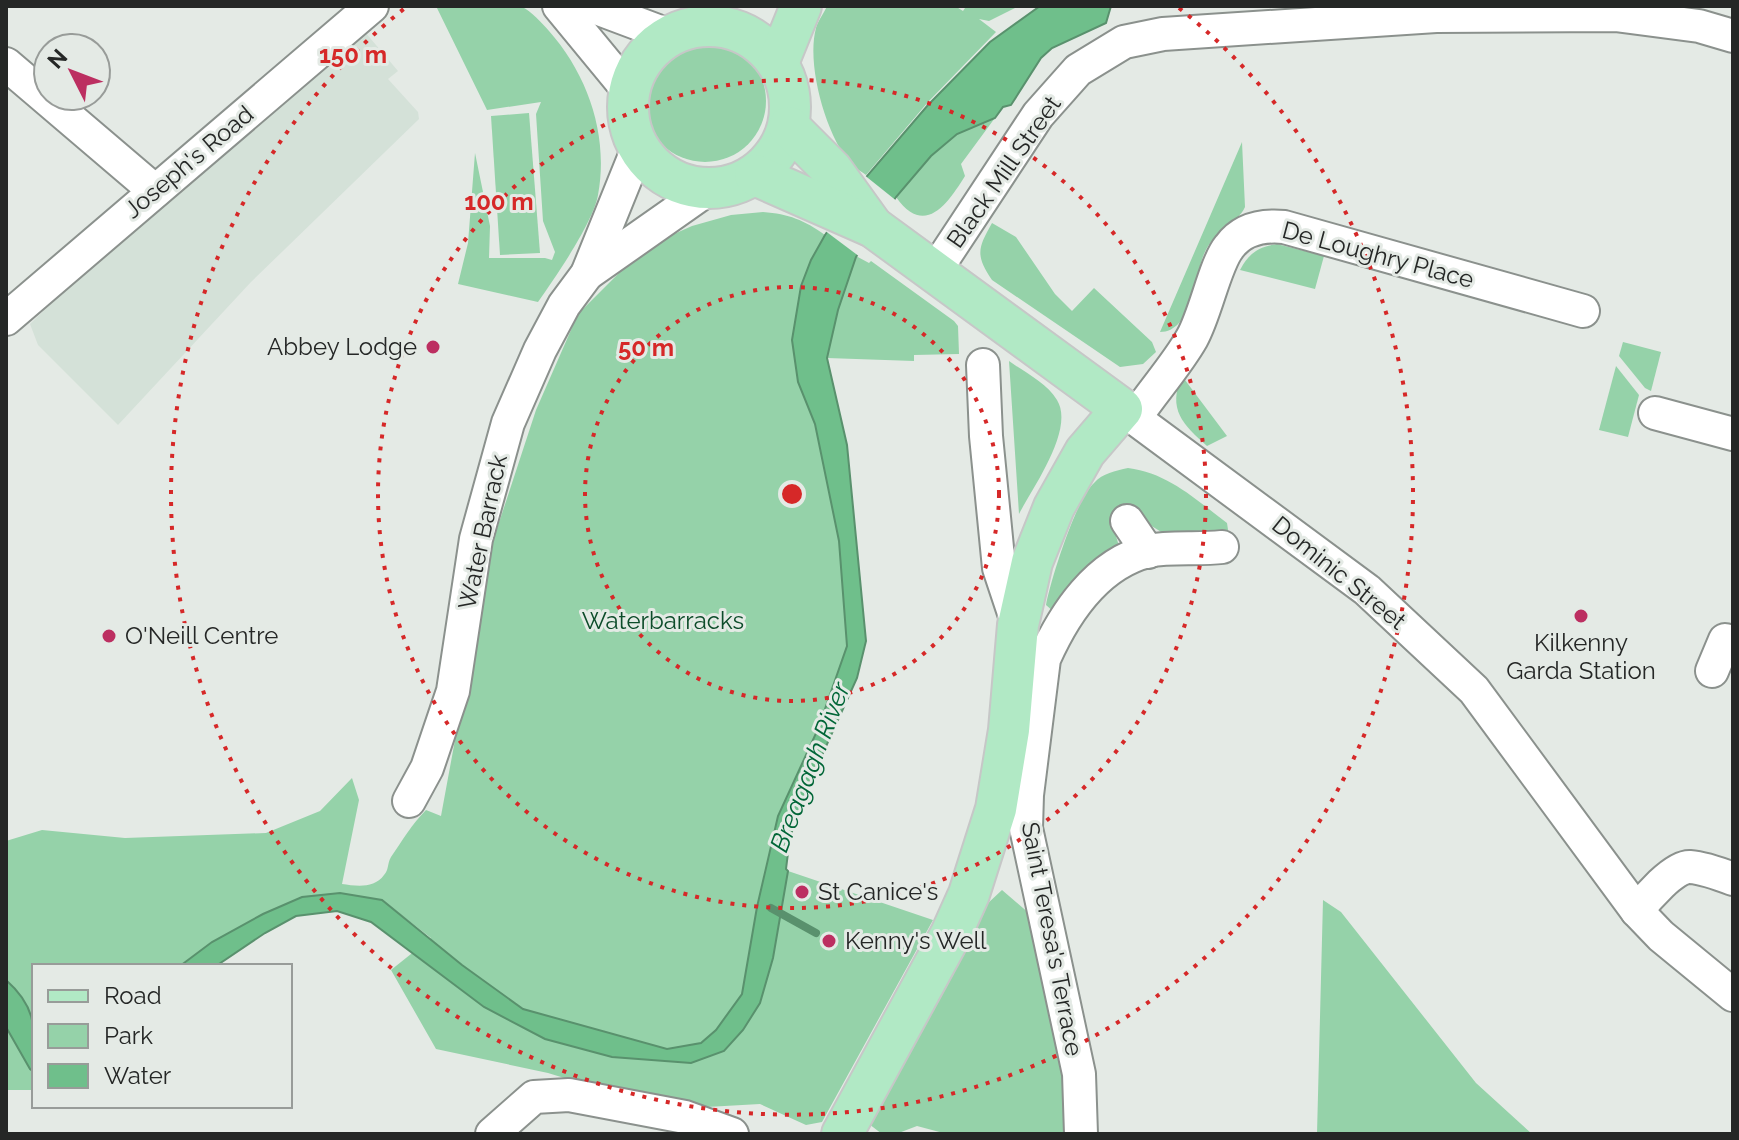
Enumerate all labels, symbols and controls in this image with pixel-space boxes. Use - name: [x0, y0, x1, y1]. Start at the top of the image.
- north arrow: [32, 32, 112, 112]
- text: 150 m: [319, 40, 387, 69]
- text: N: [42, 44, 72, 74]
- street label: Black Mill Street: [940, 90, 1067, 253]
- street label: Joseph's Road: [118, 99, 259, 224]
- text: 100 m: [464, 187, 534, 216]
- street label: De Loughry Place: [1279, 215, 1477, 294]
- place label: Abbey Lodge: [267, 332, 417, 361]
- text: 50 m: [618, 333, 674, 362]
- marker: Abbey Lodge: [424, 338, 442, 356]
- street label: Water Barrack: [452, 452, 513, 612]
- centre of rings: [778, 480, 806, 508]
- street label: Dominic Street: [1267, 510, 1412, 635]
- park label: Waterbarracks: [582, 606, 744, 635]
- marker: Kilkenny Garda Station: [1572, 607, 1590, 625]
- place label: O'Neill Centre: [125, 621, 278, 650]
- marker: O'Neill Centre: [100, 627, 118, 645]
- place label: Kilkenny Garda Station: [1506, 628, 1656, 685]
- water label: Breagagh River: [764, 677, 856, 856]
- street label: Saint Teresa's Terrace: [1016, 820, 1089, 1058]
- place label: St Canice's: [818, 877, 938, 906]
- marker: St Canice's: [793, 883, 811, 901]
- place label: Kenny's Well: [845, 926, 987, 955]
- marker: Kenny's Well: [820, 932, 838, 950]
- legend: [32, 964, 292, 1108]
- text: Road: [104, 981, 162, 1010]
- text: Park: [104, 1021, 153, 1050]
- text: Water: [104, 1061, 172, 1090]

